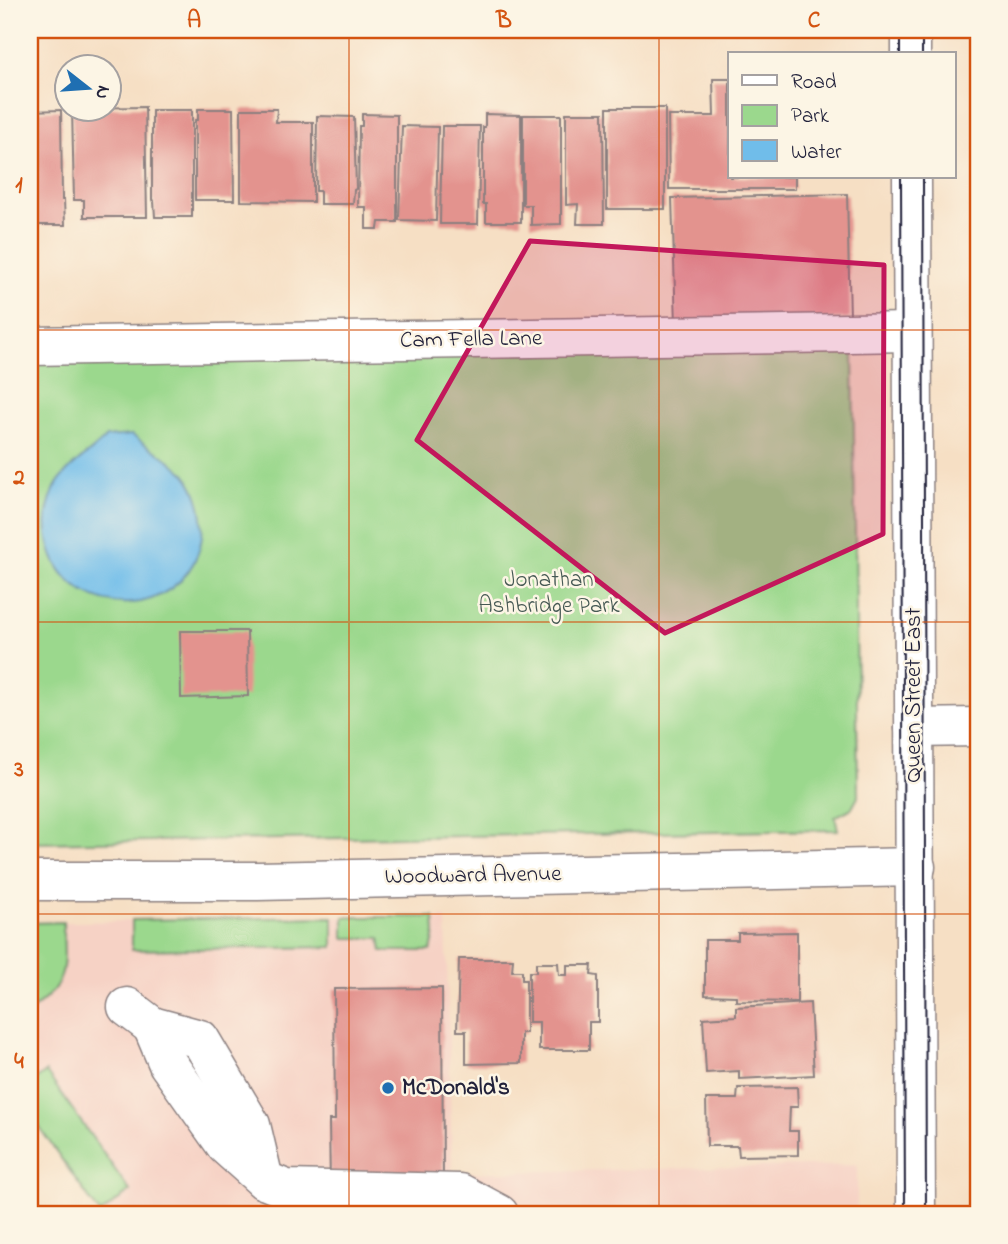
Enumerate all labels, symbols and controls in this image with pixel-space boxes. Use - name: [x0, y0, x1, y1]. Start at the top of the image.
- text: A: [187, 5, 201, 38]
- text: B: [495, 5, 512, 38]
- text: C: [808, 5, 821, 38]
- north arrow: [52, 52, 122, 122]
- legend: [728, 52, 956, 178]
- text: Road: [791, 68, 837, 98]
- text: N: [87, 82, 117, 102]
- text: Park: [791, 102, 830, 132]
- text: Water: [791, 138, 842, 168]
- text: 1: [15, 170, 23, 203]
- street label: Cam Fella Lane: [400, 322, 543, 358]
- text: 2: [12, 462, 25, 495]
- park label: Jonathan Ashbridge Park: [478, 564, 620, 624]
- street label: Queen Street East: [898, 607, 931, 783]
- text: 3: [13, 754, 24, 787]
- street label: Woodward Avenue: [384, 858, 562, 894]
- text: 4: [14, 1046, 24, 1079]
- place label: McDonald's: [402, 1072, 510, 1105]
- marker: McDonald's: [380, 1080, 396, 1096]

